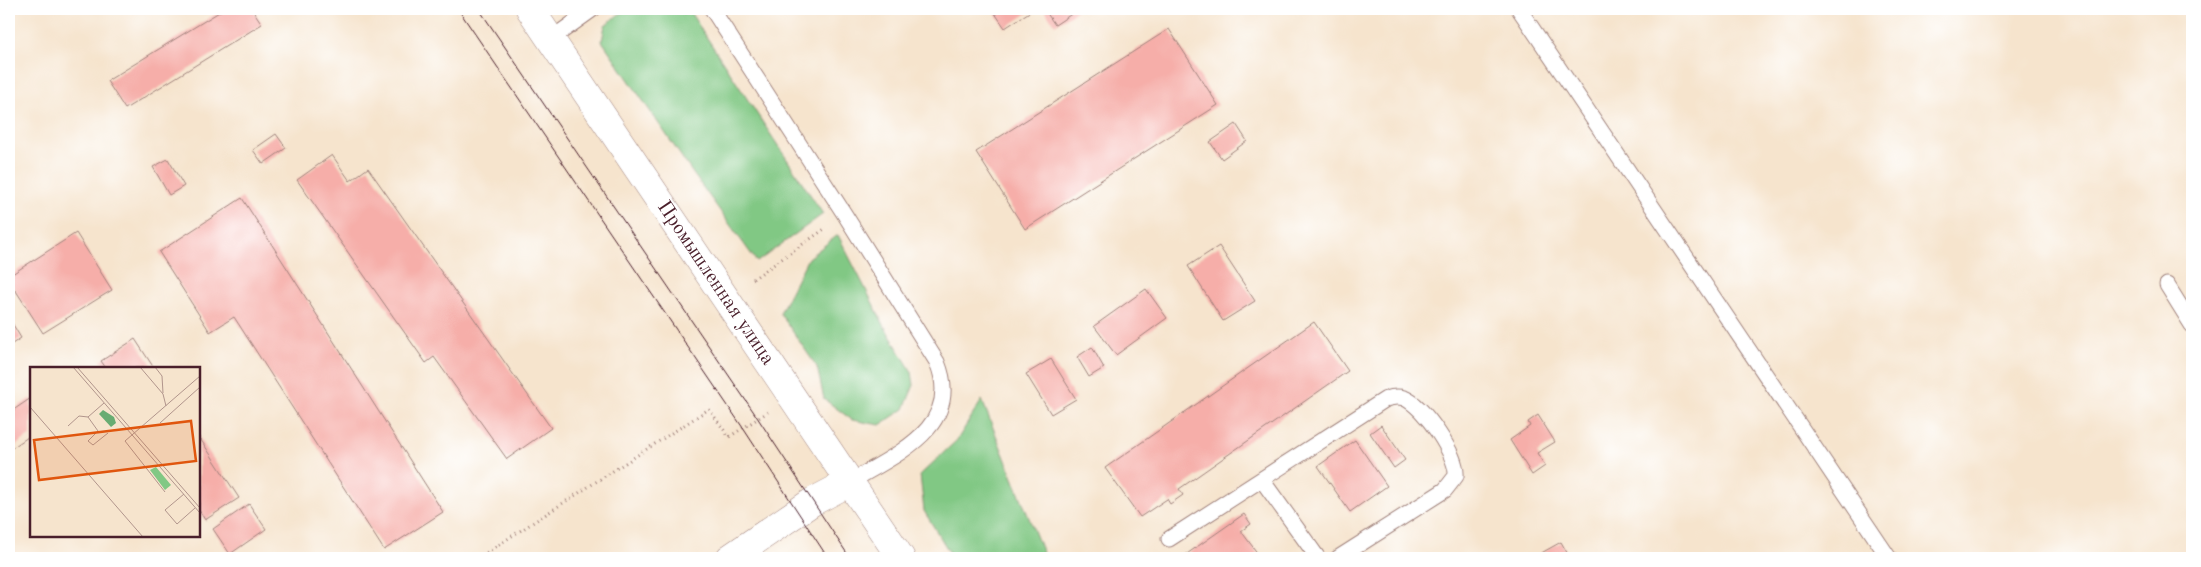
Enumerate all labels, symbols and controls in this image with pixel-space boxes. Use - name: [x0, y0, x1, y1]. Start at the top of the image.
- street label: Промышленная улица: [653, 198, 778, 369]
- inset map: [30, 367, 200, 537]

